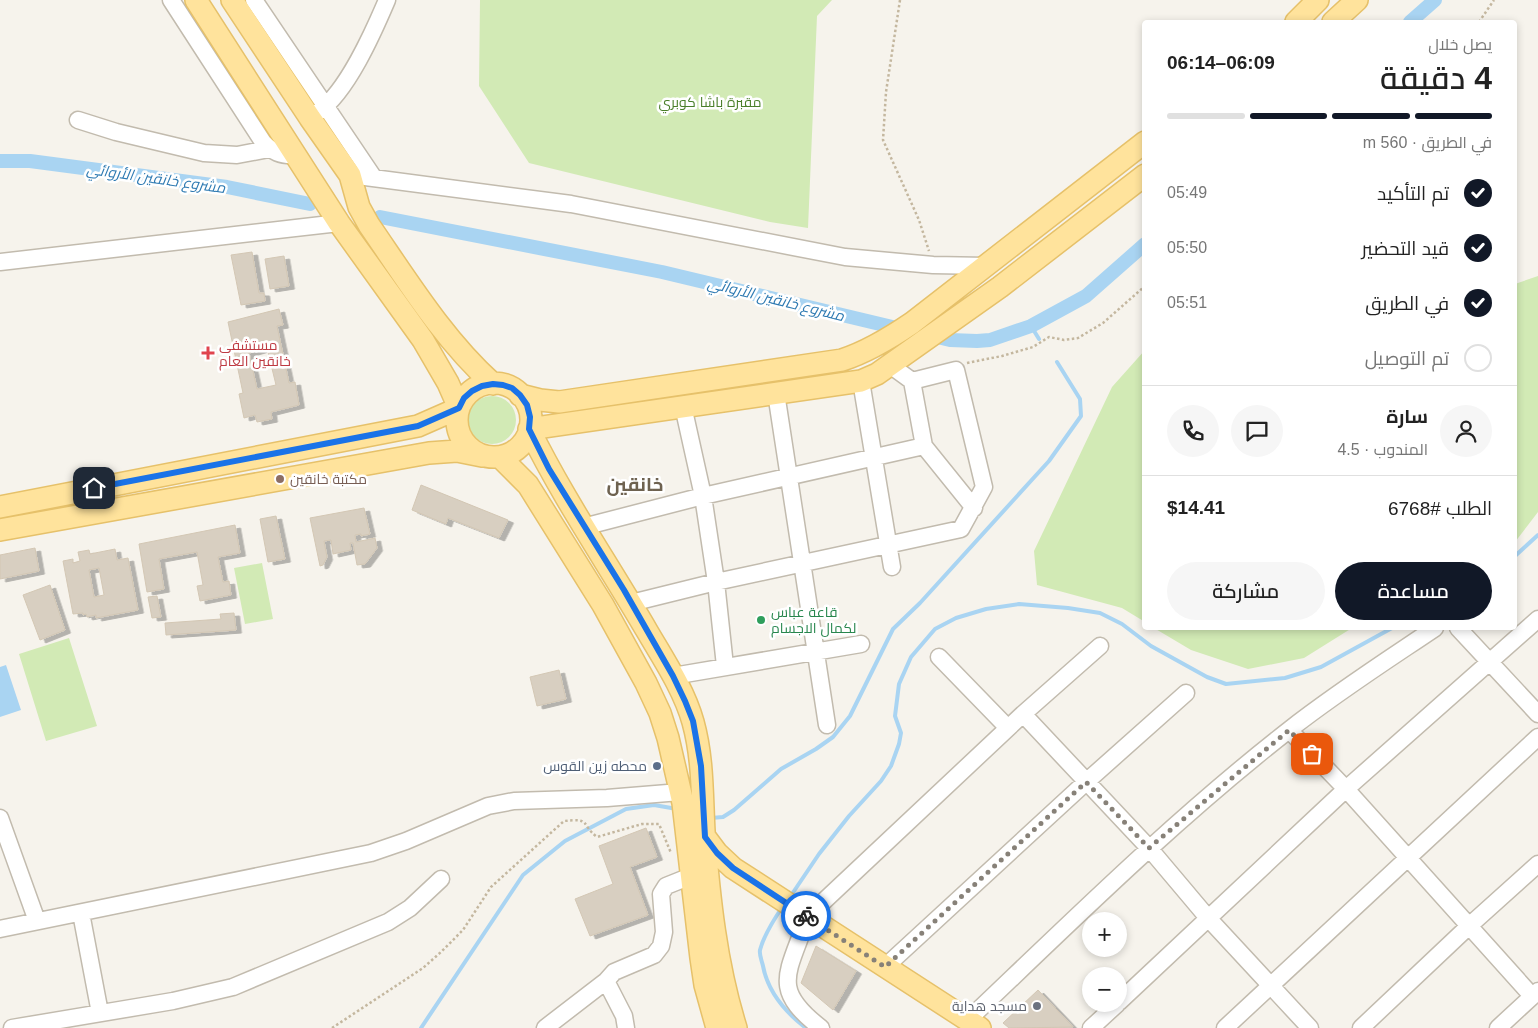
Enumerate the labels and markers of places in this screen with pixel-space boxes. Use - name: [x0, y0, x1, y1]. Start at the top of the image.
- place label: مستشفى خانقين العام: [219, 337, 291, 371]
- marker: مستشفى خانقين العام: [201, 346, 215, 360]
- pin: [73, 467, 115, 509]
- place label: مكتبة خانقين: [290, 471, 367, 487]
- marker: مكتبة خانقين: [274, 473, 286, 485]
- place label: قاعة عباس لكمال الاجسام: [771, 604, 856, 638]
- marker: قاعة عباس لكمال الاجسام: [755, 614, 767, 626]
- pin: [1291, 733, 1333, 775]
- place label: محطه زين القوس: [543, 758, 647, 774]
- marker: محطه زين القوس: [651, 760, 663, 772]
- place label: مسجد هداية: [952, 998, 1027, 1014]
- marker: مسجد هداية: [1031, 1000, 1043, 1012]

